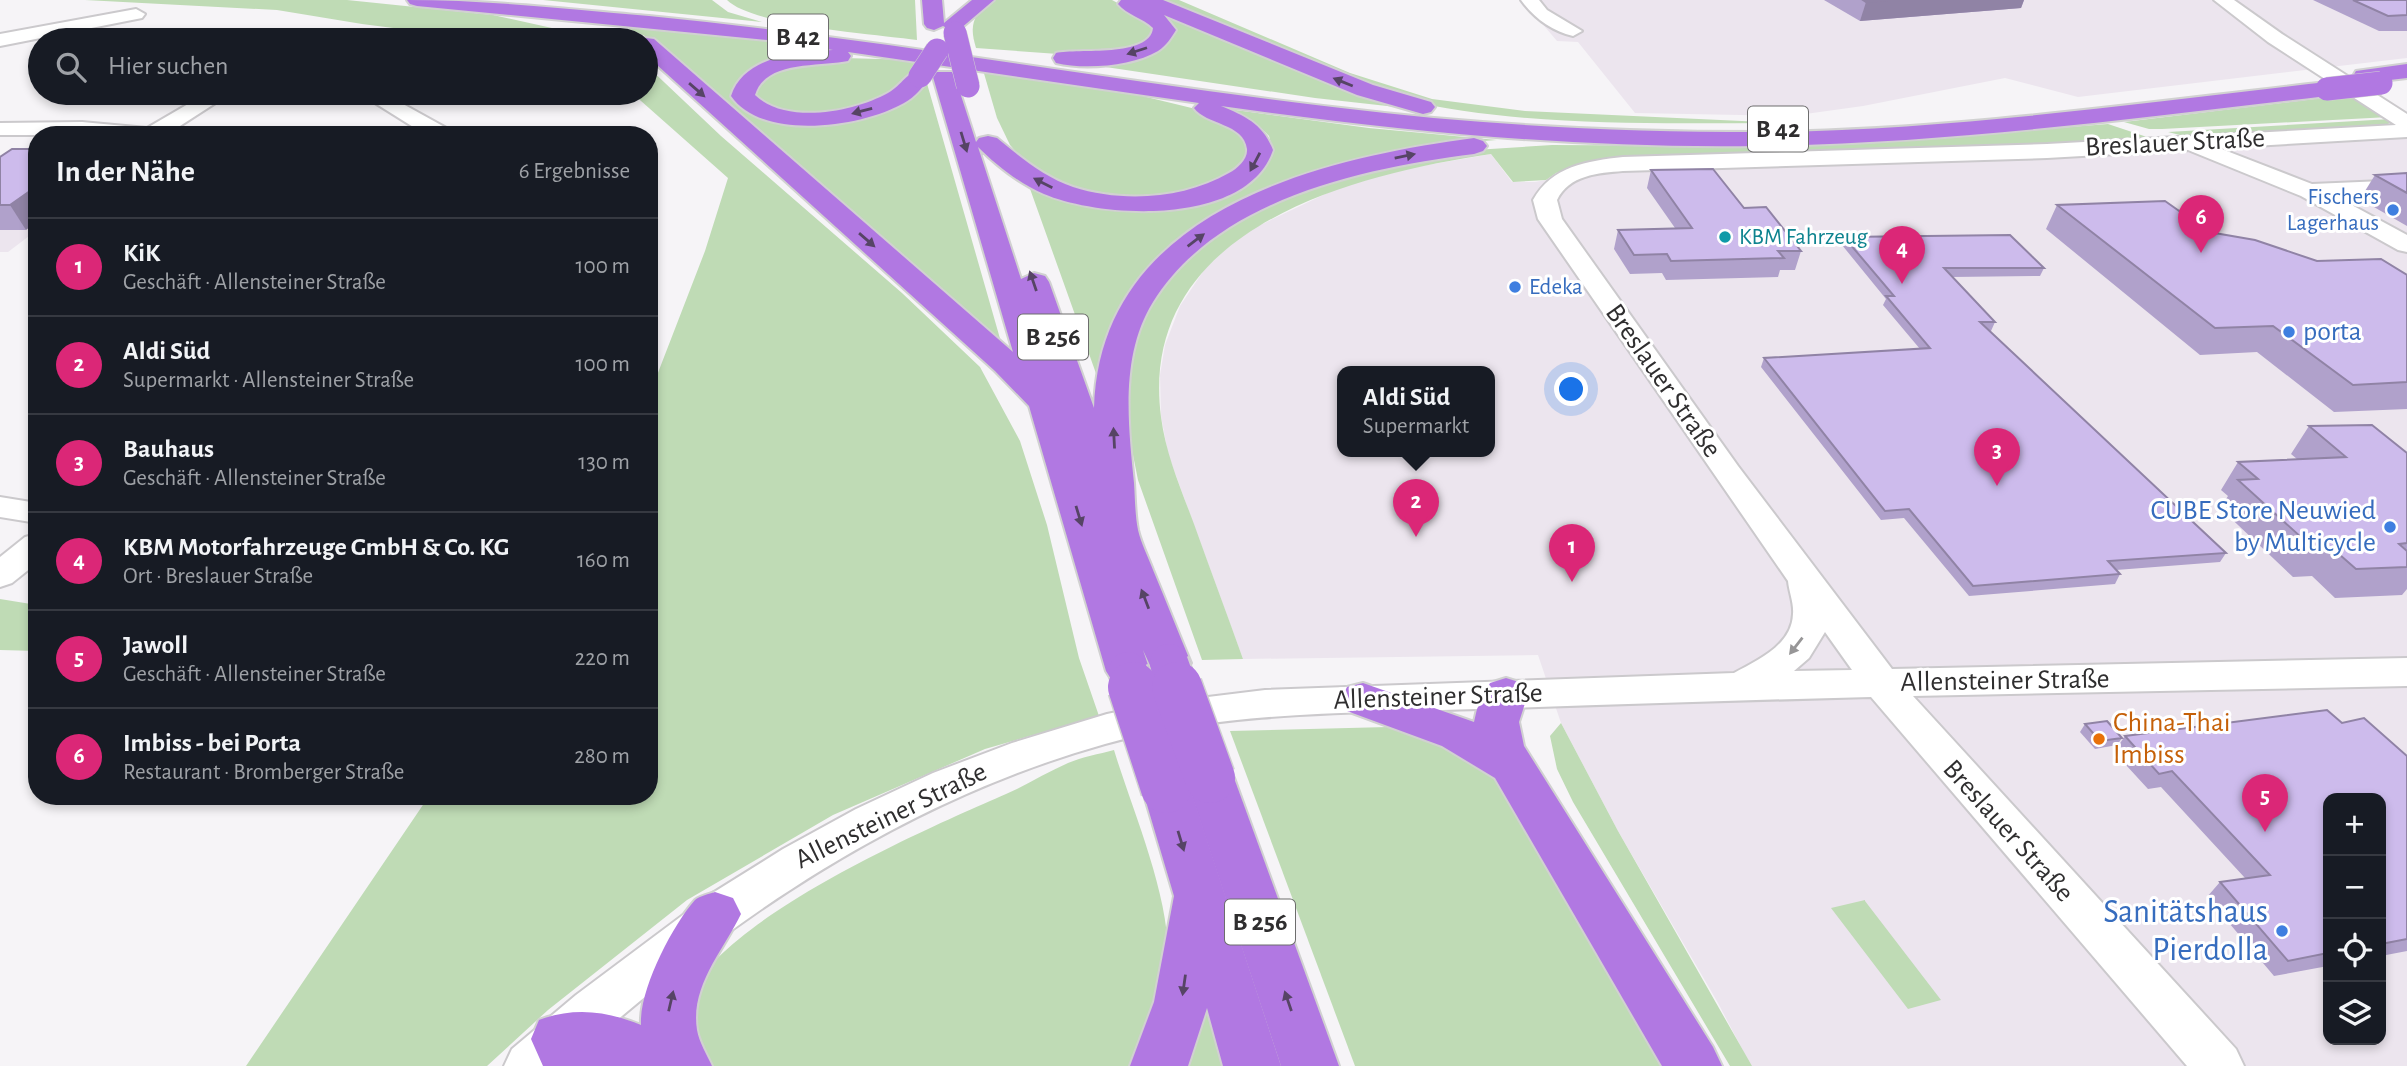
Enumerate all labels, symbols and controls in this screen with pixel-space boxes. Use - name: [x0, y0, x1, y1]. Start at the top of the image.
- road number: B 42: [768, 14, 828, 60]
- search box: [28, 28, 658, 105]
- one-way arrow: [1127, 46, 1148, 57]
- icon: search: [52, 48, 90, 86]
- text: Hier suchen: [108, 53, 229, 79]
- one-way arrow: [1332, 76, 1353, 87]
- one-way arrow: [688, 82, 706, 98]
- one-way arrow: [852, 106, 873, 116]
- road number: B 42: [1748, 106, 1808, 152]
- street label: Breslauer Straße: [2084, 124, 2266, 162]
- one-way arrow: [959, 132, 970, 153]
- one-way arrow: [1394, 150, 1416, 161]
- one-way arrow: [1249, 152, 1261, 172]
- text: In der Nähe: [56, 157, 195, 187]
- text: 6 Ergebnisse: [519, 160, 630, 183]
- one-way arrow: [1033, 178, 1053, 189]
- place label: Fischers Lagerhaus: [2287, 186, 2379, 235]
- pin: 6: [2178, 195, 2224, 253]
- marker: Fischers Lagerhaus: [2385, 202, 2401, 218]
- place label: KBM Fahrzeug: [1739, 226, 1868, 249]
- pin: 4: [1879, 226, 1925, 284]
- marker: KBM Fahrzeug: [1717, 229, 1733, 245]
- one-way arrow: [859, 232, 876, 247]
- one-way arrow: [1187, 232, 1205, 247]
- text: KiK: [123, 240, 160, 266]
- text: 1: [75, 255, 83, 278]
- text: 100 m: [576, 255, 630, 278]
- text: Geschäft · Allensteiner Straße: [123, 271, 386, 294]
- one-way arrow: [1027, 271, 1038, 292]
- place label: Edeka: [1529, 276, 1583, 299]
- marker: Edeka: [1507, 279, 1523, 295]
- street label: Breslauer Straße: [1600, 299, 1726, 463]
- road number: B 256: [1018, 314, 1088, 360]
- place label: porta: [2303, 318, 2362, 346]
- marker: porta: [2281, 324, 2297, 340]
- text: Aldi Süd: [123, 338, 210, 364]
- text: 2: [74, 353, 84, 376]
- text: 100 m: [576, 353, 630, 376]
- popup: [1337, 366, 1495, 457]
- text: Supermarkt · Allensteiner Straße: [123, 369, 414, 392]
- your location: [1554, 372, 1588, 406]
- text: Aldi Süd: [1363, 384, 1450, 410]
- text: Supermarkt: [1363, 415, 1469, 438]
- one-way arrow: [1108, 427, 1119, 449]
- pin: 3: [1974, 428, 2020, 486]
- text: Bauhaus: [123, 436, 214, 462]
- text: 3: [74, 451, 84, 474]
- text: 130 m: [578, 451, 630, 474]
- text: Geschäft · Allensteiner Straße: [123, 467, 386, 490]
- pin: 2: [1393, 479, 1439, 537]
- place label: CUBE Store Neuwied by Multicycle: [2151, 497, 2376, 557]
- one-way arrow: [1074, 506, 1084, 527]
- marker: CUBE Store Neuwied by Multicycle: [2382, 519, 2398, 535]
- pin: 1: [1549, 524, 1595, 582]
- text: KBM Motorfahrzeuge GmbH & Co. KG: [123, 534, 509, 560]
- text: 4: [73, 549, 85, 572]
- text: 160 m: [577, 549, 630, 572]
- text: Ort · Breslauer Straße: [123, 565, 313, 588]
- one-way arrow: [1139, 588, 1150, 609]
- text: Jawoll: [123, 632, 188, 658]
- one-way arrow: [1789, 636, 1804, 654]
- text: 5: [74, 647, 84, 670]
- text: 220 m: [575, 647, 630, 670]
- text: Geschäft · Allensteiner Straße: [123, 663, 386, 686]
- street label: Allensteiner Straße: [1900, 665, 2110, 697]
- street label: Allensteiner Straße: [1333, 679, 1543, 715]
- place label: China-Thai Imbiss: [2113, 709, 2231, 769]
- text: Imbiss - bei Porta: [123, 730, 301, 756]
- marker: China-Thai Imbiss: [2091, 731, 2107, 747]
- text: 6: [73, 745, 85, 768]
- text: 280 m: [574, 745, 630, 768]
- street label: Breslauer Straße: [1937, 755, 2079, 907]
- street label: Allensteiner Straße: [791, 758, 991, 874]
- text: Restaurant · Bromberger Straße: [123, 761, 404, 784]
- pin: 5: [2242, 774, 2288, 832]
- map controls: [2323, 793, 2386, 1045]
- button: +: [2323, 793, 2386, 856]
- one-way arrow: [1177, 830, 1187, 851]
- button: −: [2323, 856, 2386, 919]
- place label: Sanitätshaus Pierdolla: [2103, 896, 2268, 967]
- road number: B 256: [1225, 900, 1295, 945]
- button: locate: [2323, 919, 2386, 982]
- marker: Sanitätshaus Pierdolla: [2274, 923, 2290, 939]
- one-way arrow: [1178, 974, 1189, 996]
- button: layers: [2323, 982, 2386, 1045]
- one-way arrow: [666, 990, 677, 1012]
- one-way arrow: [1282, 991, 1293, 1012]

